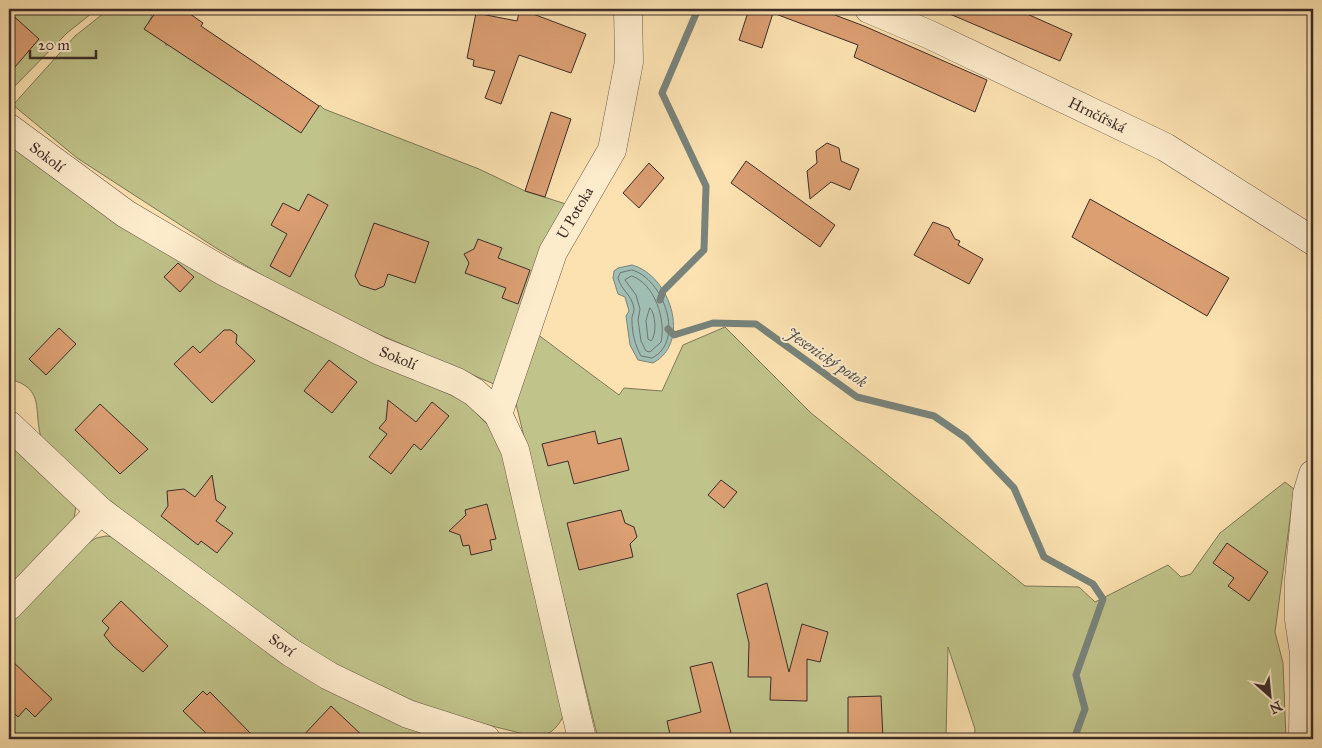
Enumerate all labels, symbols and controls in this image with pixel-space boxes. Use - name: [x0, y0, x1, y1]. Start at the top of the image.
- scale bar: [30, 28, 96, 60]
- text: 20 m: [38, 36, 70, 54]
- street label: Hrnčířská: [1065, 93, 1129, 137]
- street label: Sokolí: [26, 138, 69, 176]
- street label: U Potoka: [553, 183, 597, 242]
- water label: Jesenický potok: [781, 323, 871, 392]
- street label: Sokolí: [377, 342, 420, 374]
- street label: Soví: [266, 630, 299, 661]
- north arrow: [1244, 670, 1294, 720]
- text: N: [1266, 697, 1285, 717]

